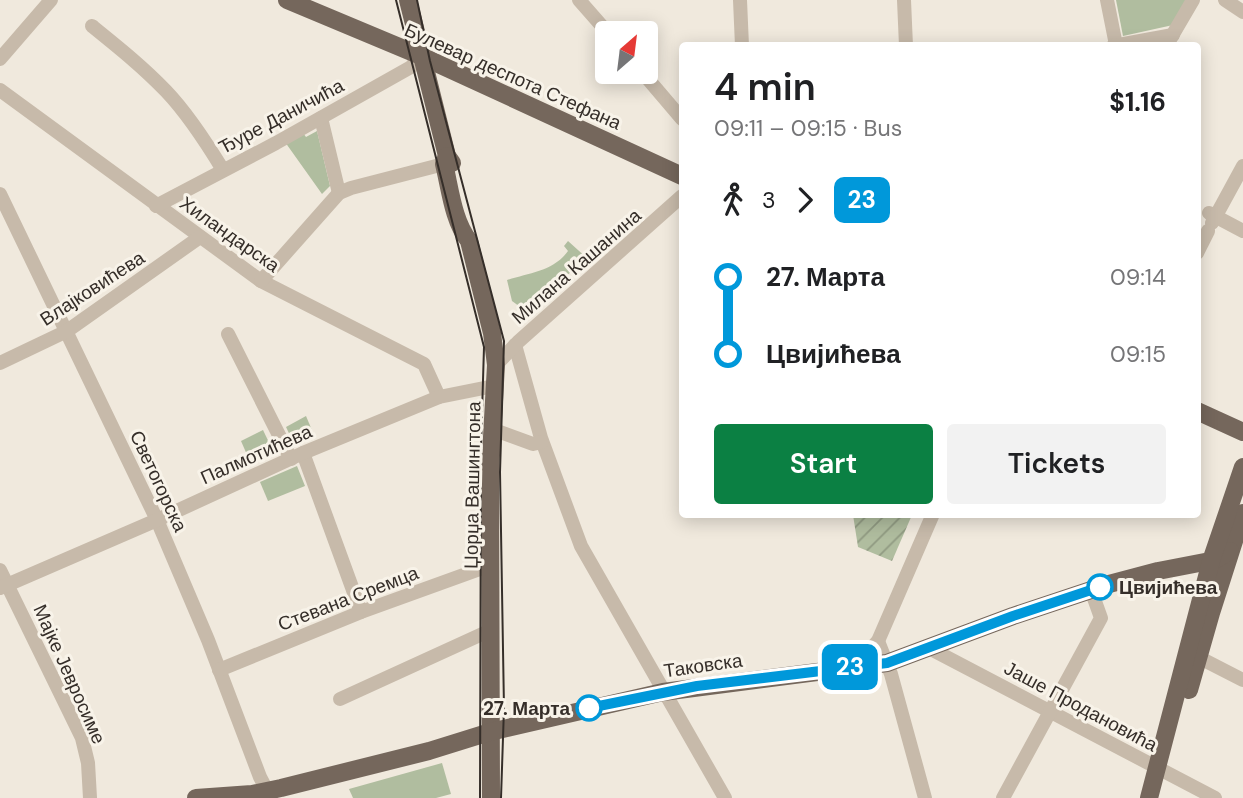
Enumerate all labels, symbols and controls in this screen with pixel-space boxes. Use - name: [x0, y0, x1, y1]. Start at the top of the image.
- street label: Булевар деспота Стефана: [401, 17, 625, 136]
- north arrow: [595, 21, 658, 84]
- map controls: [595, 21, 658, 84]
- text: 4 min: [714, 62, 816, 112]
- street label: Ђуре Даничића: [214, 73, 348, 160]
- text: $1.16: [1109, 85, 1166, 119]
- text: 09:11 – 09:15 · Bus: [714, 113, 902, 143]
- icon: walk: [714, 181, 752, 219]
- icon: forward: [786, 181, 824, 219]
- text: 23: [848, 184, 876, 215]
- text: 3: [762, 185, 776, 215]
- street label: Хиландарска: [175, 191, 285, 278]
- street label: Милана Кашанина: [506, 203, 647, 330]
- street label: Влајковићева: [35, 245, 150, 332]
- text: 27. Марта: [766, 260, 885, 294]
- text: 09:14: [1110, 262, 1166, 292]
- text: Цвијићева: [766, 337, 901, 371]
- text: 09:15: [1110, 339, 1166, 369]
- street label: Џорџа Вашингтона: [459, 401, 486, 569]
- street label: Палмотићева: [197, 419, 316, 490]
- button: Start: [714, 424, 933, 504]
- button: Tickets: [947, 424, 1166, 504]
- street label: Светогорска: [124, 427, 193, 536]
- street label: Стевана Сремца: [274, 560, 422, 637]
- marker: Цвијићева: [1087, 574, 1113, 600]
- place label: Цвијићева: [1119, 575, 1218, 600]
- street label: Мајке Јевросиме: [28, 601, 111, 748]
- line badge: 23: [818, 644, 882, 690]
- street label: Таковска: [662, 648, 744, 683]
- text: 23: [836, 651, 864, 682]
- street label: Јаше Продановића: [1000, 656, 1162, 758]
- marker: 27. Марта: [576, 695, 602, 721]
- place label: 27. Марта: [483, 696, 570, 721]

